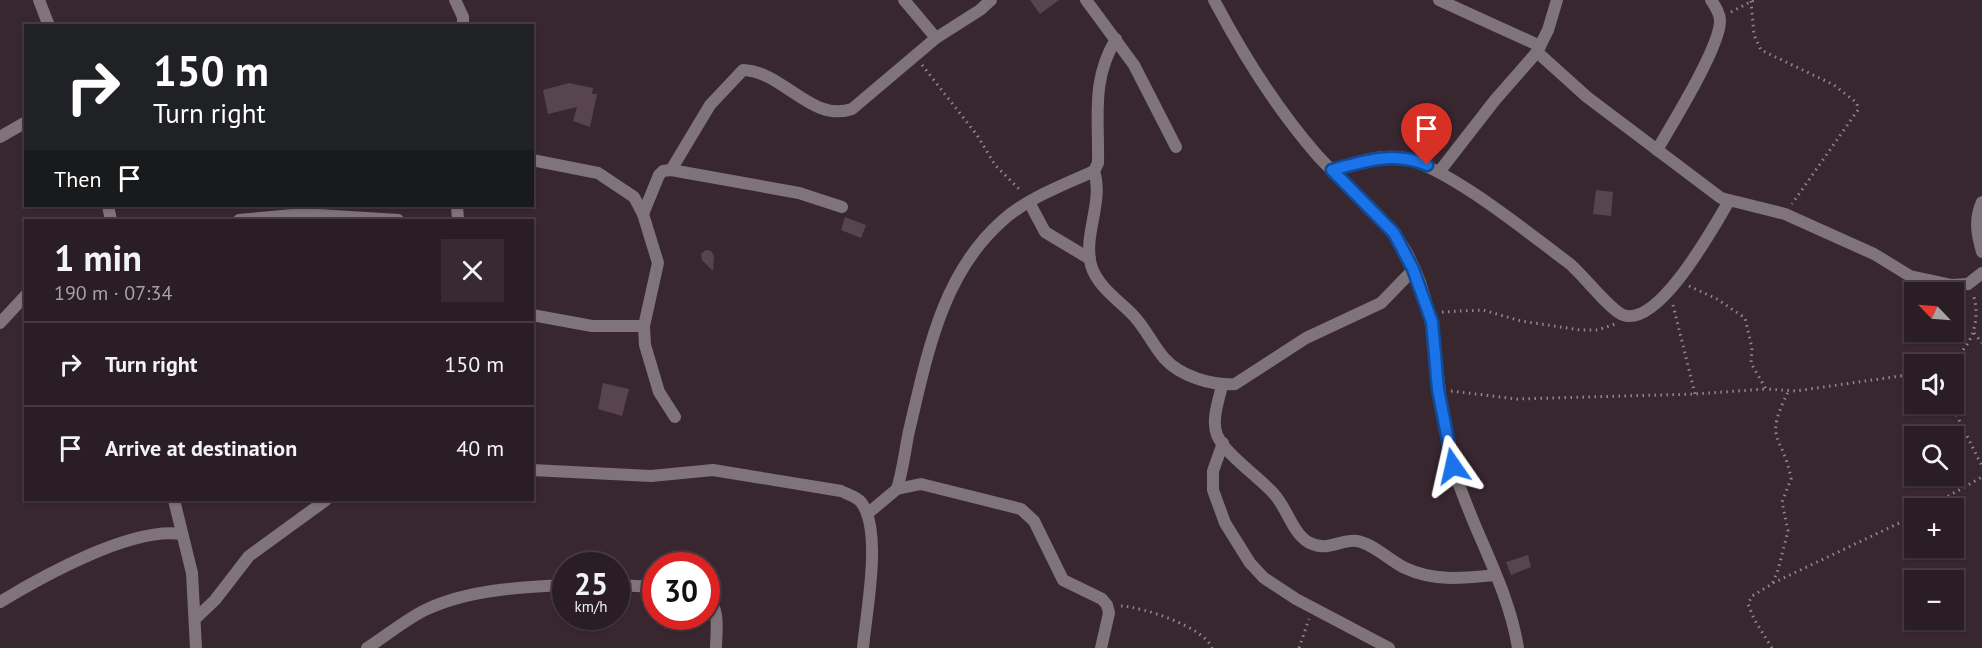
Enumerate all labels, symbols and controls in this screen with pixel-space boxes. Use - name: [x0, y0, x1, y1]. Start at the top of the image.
- text: 150 m: [153, 43, 269, 98]
- icon: right: [54, 48, 132, 126]
- text: Turn right: [153, 96, 266, 130]
- pin: [1401, 103, 1452, 165]
- icon: arrive: [1410, 112, 1443, 145]
- icon: arrive: [113, 162, 146, 195]
- text: Then: [54, 165, 101, 193]
- text: 1 min: [54, 234, 142, 281]
- button: close: [441, 239, 504, 302]
- text: 190 m · 07:34: [54, 280, 172, 306]
- north arrow: [1904, 282, 1964, 342]
- map controls: [1904, 282, 1964, 630]
- icon: right: [54, 348, 87, 381]
- text: Turn right: [105, 350, 197, 378]
- text: 150 m: [444, 350, 504, 378]
- button: sound: [1904, 354, 1964, 414]
- button: search: [1904, 426, 1964, 486]
- icon: arrive: [54, 432, 87, 465]
- text: Arrive at destination: [105, 434, 297, 462]
- text: 40 m: [456, 434, 504, 462]
- position arrow: [1421, 434, 1485, 498]
- button: +: [1904, 498, 1964, 558]
- speed limit sign: 30: [642, 552, 720, 630]
- text: 25: [574, 564, 608, 603]
- button: −: [1904, 570, 1964, 630]
- text: km/h: [575, 597, 607, 616]

